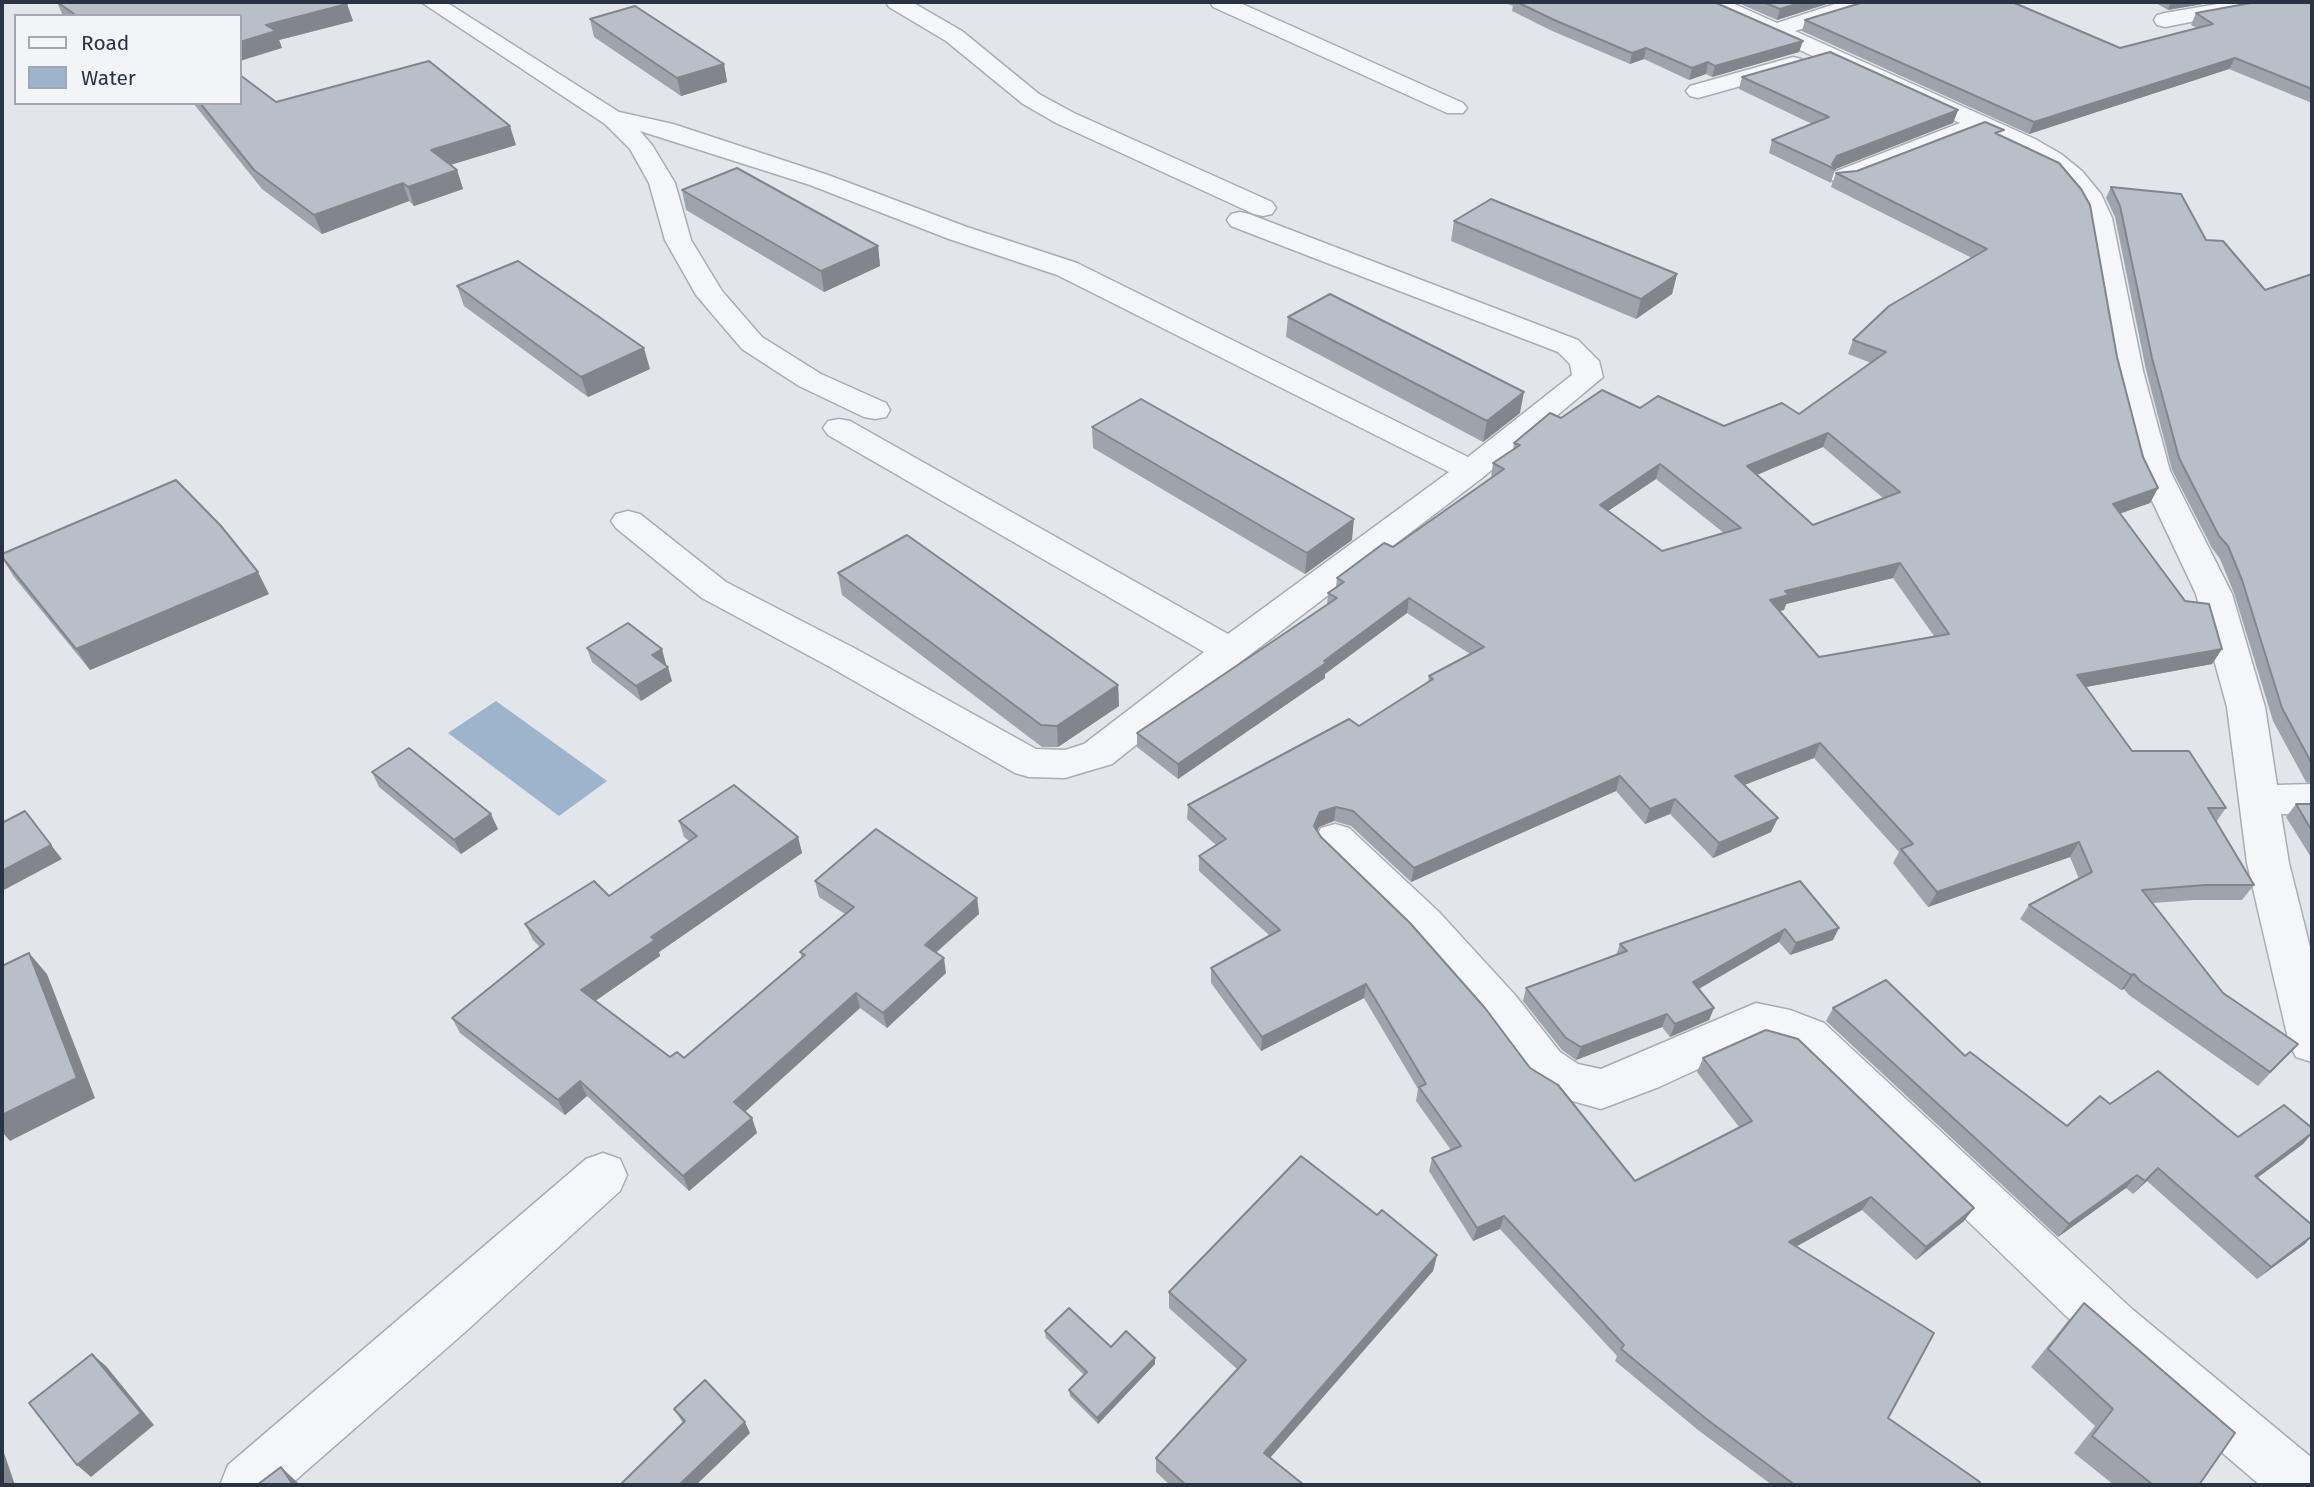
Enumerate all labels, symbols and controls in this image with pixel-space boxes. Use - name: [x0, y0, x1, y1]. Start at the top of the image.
- legend: [14, 14, 242, 105]
- text: Road: [81, 30, 129, 56]
- text: Water: [81, 65, 136, 91]

